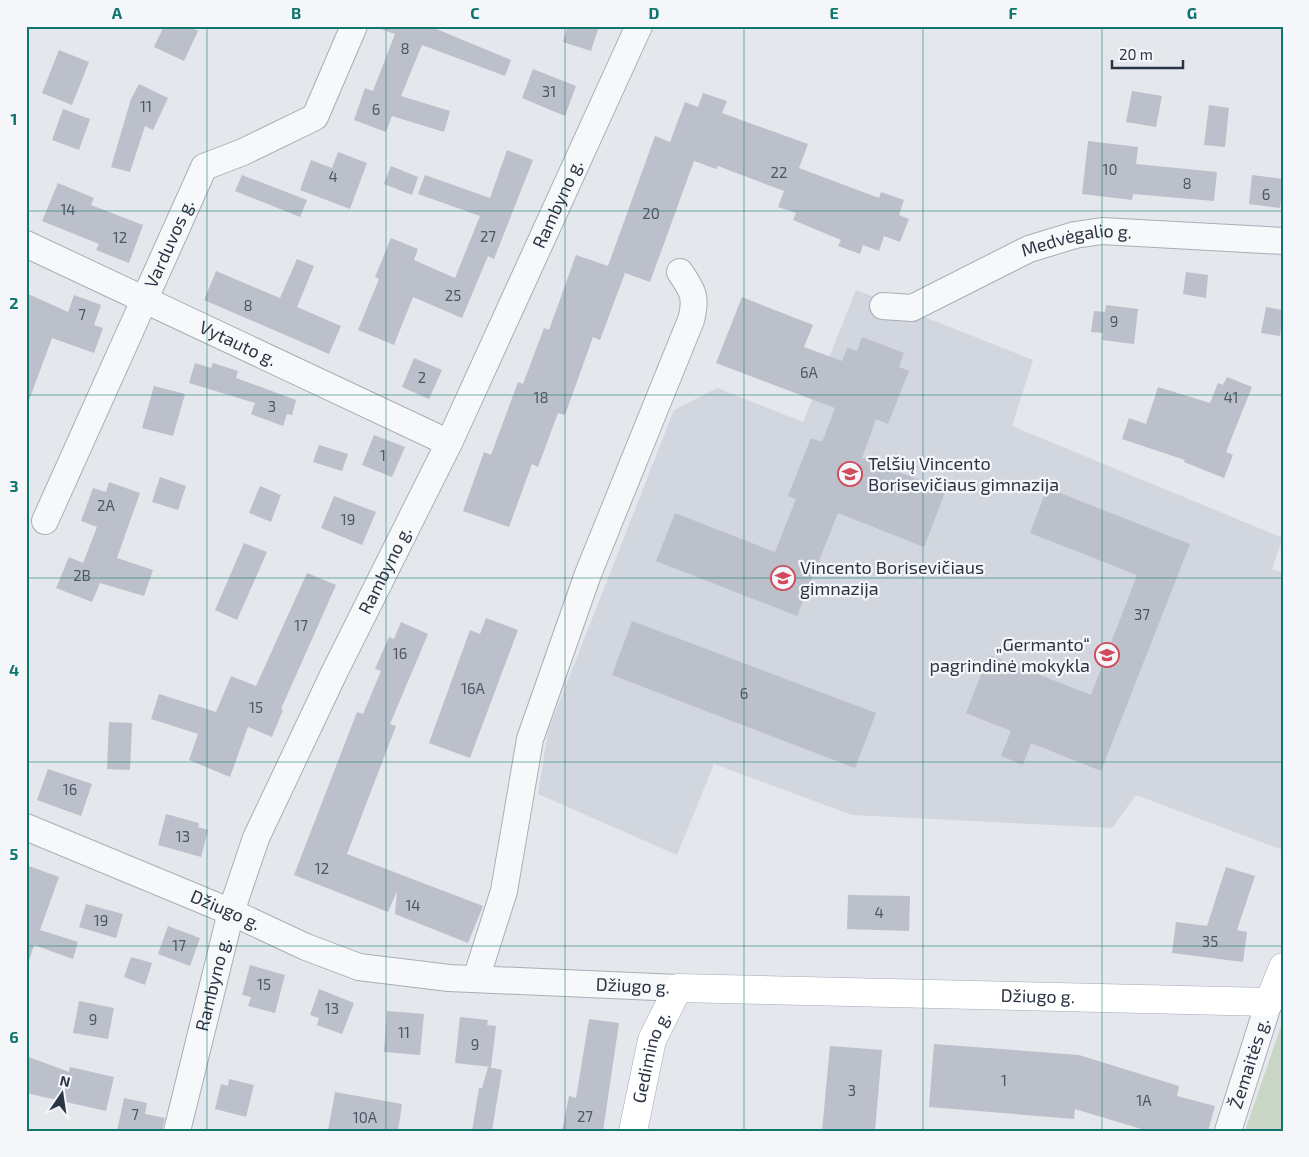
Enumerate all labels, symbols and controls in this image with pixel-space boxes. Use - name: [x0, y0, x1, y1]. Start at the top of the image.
- text: A: [112, 3, 123, 22]
- text: B: [291, 3, 301, 22]
- text: C: [470, 3, 480, 22]
- text: D: [649, 3, 660, 22]
- text: E: [829, 3, 839, 22]
- text: F: [1009, 3, 1018, 22]
- text: G: [1187, 3, 1197, 22]
- scale bar: [1112, 38, 1183, 70]
- house number: 8: [400, 39, 410, 57]
- text: 20 m: [1119, 45, 1153, 63]
- house number: 31: [542, 82, 556, 100]
- house number: 11: [140, 97, 152, 115]
- house number: 6: [372, 100, 380, 118]
- text: 1: [11, 109, 17, 128]
- street label: Rambyno g.: [527, 156, 587, 252]
- house number: 10: [1102, 160, 1118, 178]
- house number: 22: [771, 163, 787, 181]
- house number: 4: [328, 167, 338, 185]
- house number: 8: [1182, 174, 1192, 192]
- house number: 6: [1262, 185, 1270, 203]
- street label: Varduvos g.: [139, 195, 198, 291]
- house number: 14: [60, 200, 76, 218]
- house number: 20: [642, 204, 660, 222]
- street label: Medvėgalio g.: [1018, 219, 1133, 261]
- house number: 27: [480, 227, 496, 245]
- house number: 12: [113, 228, 127, 246]
- house number: 25: [445, 286, 461, 304]
- text: 2: [9, 293, 19, 312]
- house number: 8: [243, 296, 253, 314]
- house number: 7: [78, 305, 86, 323]
- house number: 9: [1110, 312, 1118, 330]
- street label: Vytauto g.: [196, 315, 280, 370]
- house number: 6A: [800, 363, 819, 381]
- house number: 2: [418, 368, 426, 386]
- house number: 18: [533, 388, 549, 406]
- house number: 41: [1223, 388, 1239, 406]
- house number: 3: [268, 397, 276, 415]
- house number: 1: [380, 446, 386, 464]
- place label: Telšių Vincento Borisevičiaus gimnazija: [868, 452, 1059, 495]
- school or university icon: Telšių Vincento Borisevičiaus gimnazija: [837, 461, 863, 487]
- text: 3: [9, 476, 19, 495]
- house number: 2A: [97, 496, 116, 514]
- house number: 19: [341, 510, 355, 528]
- street label: Rambyno g.: [353, 522, 416, 617]
- place label: Vincento Borisevičiaus gimnazija: [800, 556, 984, 599]
- school or university icon: Vincento Borisevičiaus gimnazija: [770, 565, 796, 591]
- house number: 2B: [73, 566, 91, 584]
- house number: 37: [1134, 605, 1150, 623]
- house number: 17: [294, 616, 308, 634]
- place label: „Germanto“ pagrindinė mokykla: [930, 633, 1090, 676]
- school or university icon: „Germanto“ pagrindinė mokykla: [1094, 642, 1120, 668]
- house number: 16: [393, 644, 407, 662]
- text: 4: [9, 660, 19, 679]
- house number: 16A: [461, 679, 486, 697]
- house number: 6: [740, 684, 748, 702]
- house number: 15: [249, 698, 263, 716]
- house number: 16: [63, 780, 77, 798]
- house number: 13: [176, 827, 190, 845]
- text: 5: [10, 844, 19, 863]
- house number: 12: [315, 859, 329, 877]
- street label: Džiugo g.: [187, 884, 264, 934]
- house number: 14: [405, 896, 421, 914]
- house number: 4: [874, 903, 884, 921]
- house number: 19: [94, 911, 108, 929]
- house number: 35: [1202, 932, 1218, 950]
- street label: Rambyno g.: [190, 935, 234, 1033]
- house number: 17: [172, 936, 186, 954]
- street label: Džiugo g.: [595, 972, 670, 998]
- house number: 15: [257, 975, 271, 993]
- street label: Džiugo g.: [1000, 984, 1075, 1007]
- house number: 13: [325, 999, 339, 1017]
- street label: Gedimino g.: [627, 1007, 675, 1105]
- house number: 9: [89, 1010, 97, 1028]
- street label: Žemaitės g.: [1224, 1015, 1273, 1111]
- house number: 11: [398, 1023, 410, 1041]
- text: 6: [9, 1027, 19, 1046]
- house number: 9: [471, 1035, 479, 1053]
- north arrow: [38, 1070, 88, 1120]
- text: N: [58, 1071, 72, 1090]
- house number: 1: [1001, 1071, 1007, 1089]
- house number: 3: [848, 1081, 856, 1099]
- house number: 1A: [1136, 1091, 1152, 1109]
- house number: 7: [131, 1105, 139, 1123]
- house number: 27: [577, 1107, 593, 1125]
- house number: 10A: [353, 1108, 378, 1126]

